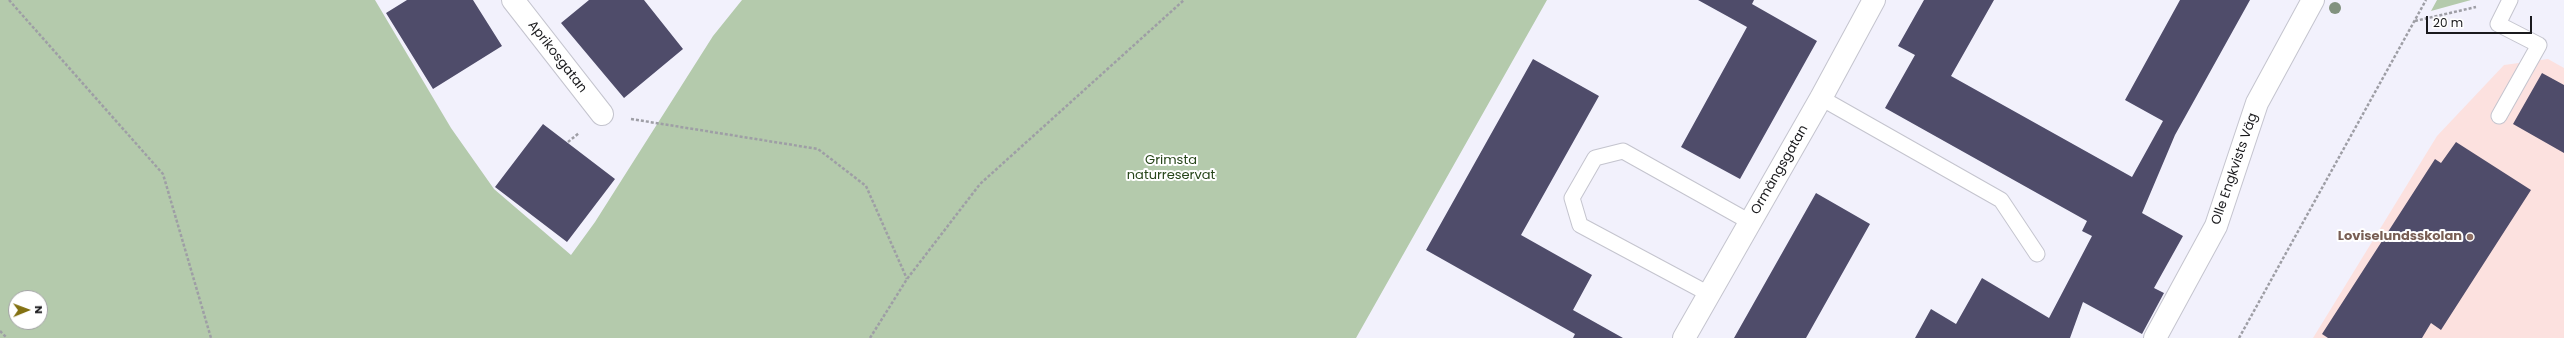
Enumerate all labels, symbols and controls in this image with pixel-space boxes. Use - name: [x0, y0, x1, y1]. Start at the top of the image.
- scale bar: [2428, 8, 2534, 34]
- text: 20 m: [2433, 14, 2463, 31]
- street label: Aprikosgatan: [524, 18, 590, 96]
- street label: Olle Engkvists Väg: [2209, 111, 2261, 227]
- street label: Ormängsgatan: [1748, 123, 1812, 217]
- park label: Grimsta naturreservat: [1127, 153, 1215, 184]
- place label: Loviselundsskolan: [2338, 229, 2462, 245]
- marker: Loviselundsskolan: [2465, 232, 2475, 242]
- north arrow: [8, 290, 48, 330]
- text: N: [31, 306, 47, 314]

